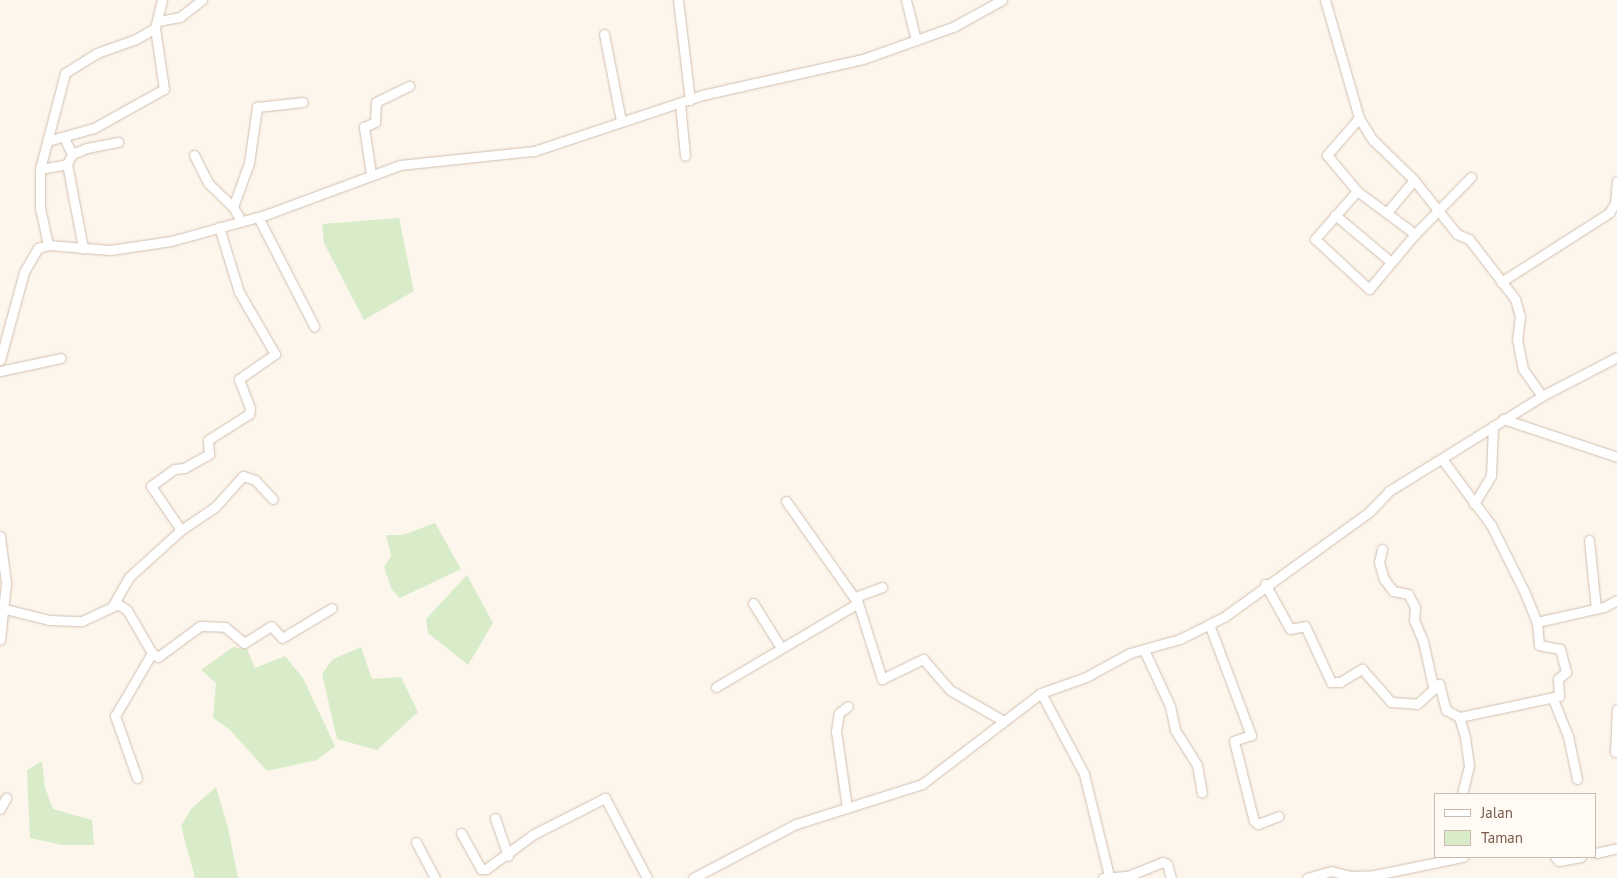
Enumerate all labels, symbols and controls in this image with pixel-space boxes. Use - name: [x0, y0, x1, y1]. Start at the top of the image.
- legend: [1434, 793, 1597, 858]
- text: Jalan: [1481, 803, 1513, 822]
- text: Taman: [1481, 828, 1523, 847]

